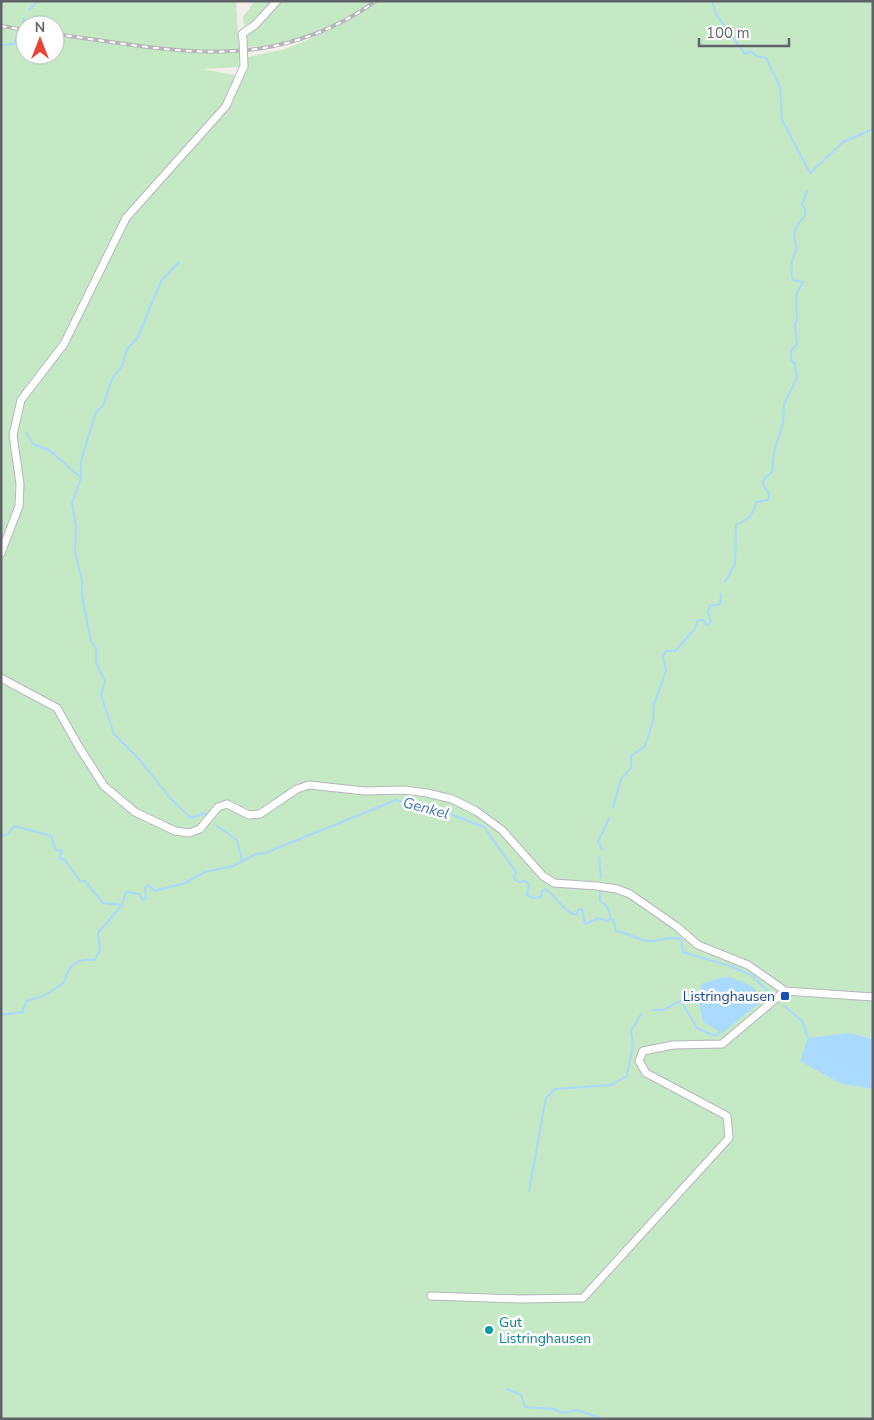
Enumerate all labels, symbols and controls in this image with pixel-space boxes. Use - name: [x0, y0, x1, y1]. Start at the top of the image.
- north arrow: [15, 15, 65, 65]
- scale bar: [699, 15, 789, 47]
- text: N: [35, 18, 45, 37]
- text: 100 m: [706, 23, 750, 43]
- water label: Genkel: [401, 792, 451, 824]
- place label: Listringhausen: [683, 987, 775, 1006]
- marker: Listringhausen: [779, 990, 791, 1002]
- place label: Gut Listringhausen: [499, 1313, 591, 1348]
- marker: Gut Listringhausen: [483, 1324, 495, 1336]

